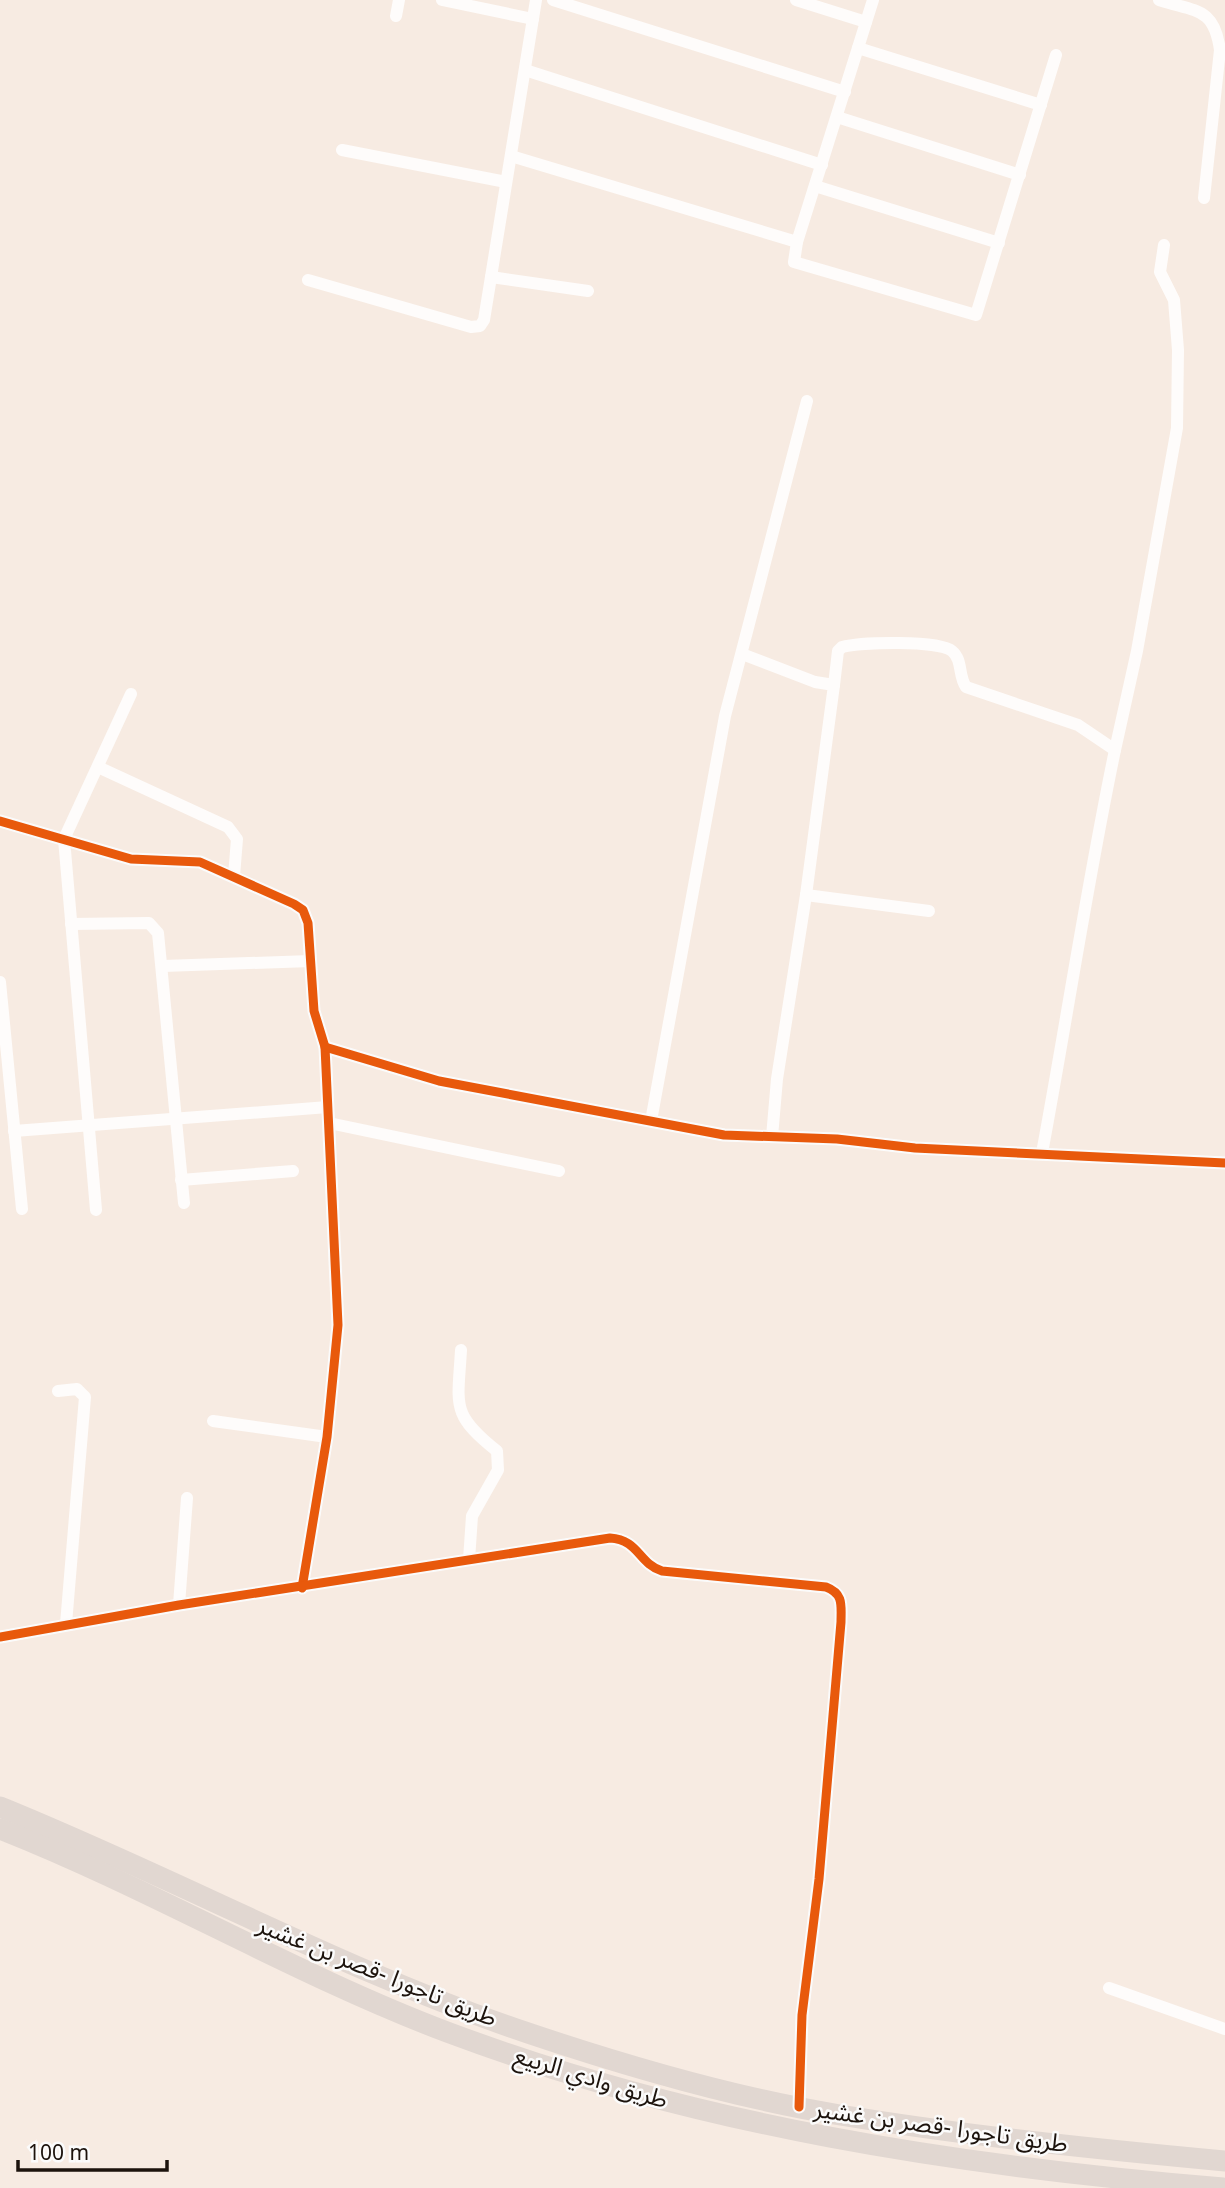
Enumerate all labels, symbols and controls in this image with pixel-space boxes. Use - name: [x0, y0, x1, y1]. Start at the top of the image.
- street label: طريق تاجورا -قصر بن غشير: [248, 1900, 505, 2044]
- street label: طريق وادي الربيع: [507, 2030, 675, 2126]
- street label: طريق تاجورا -قصر بن غشير: [810, 2084, 1071, 2170]
- scale bar: [18, 2128, 166, 2172]
- text: 100 m: [28, 2131, 89, 2175]

